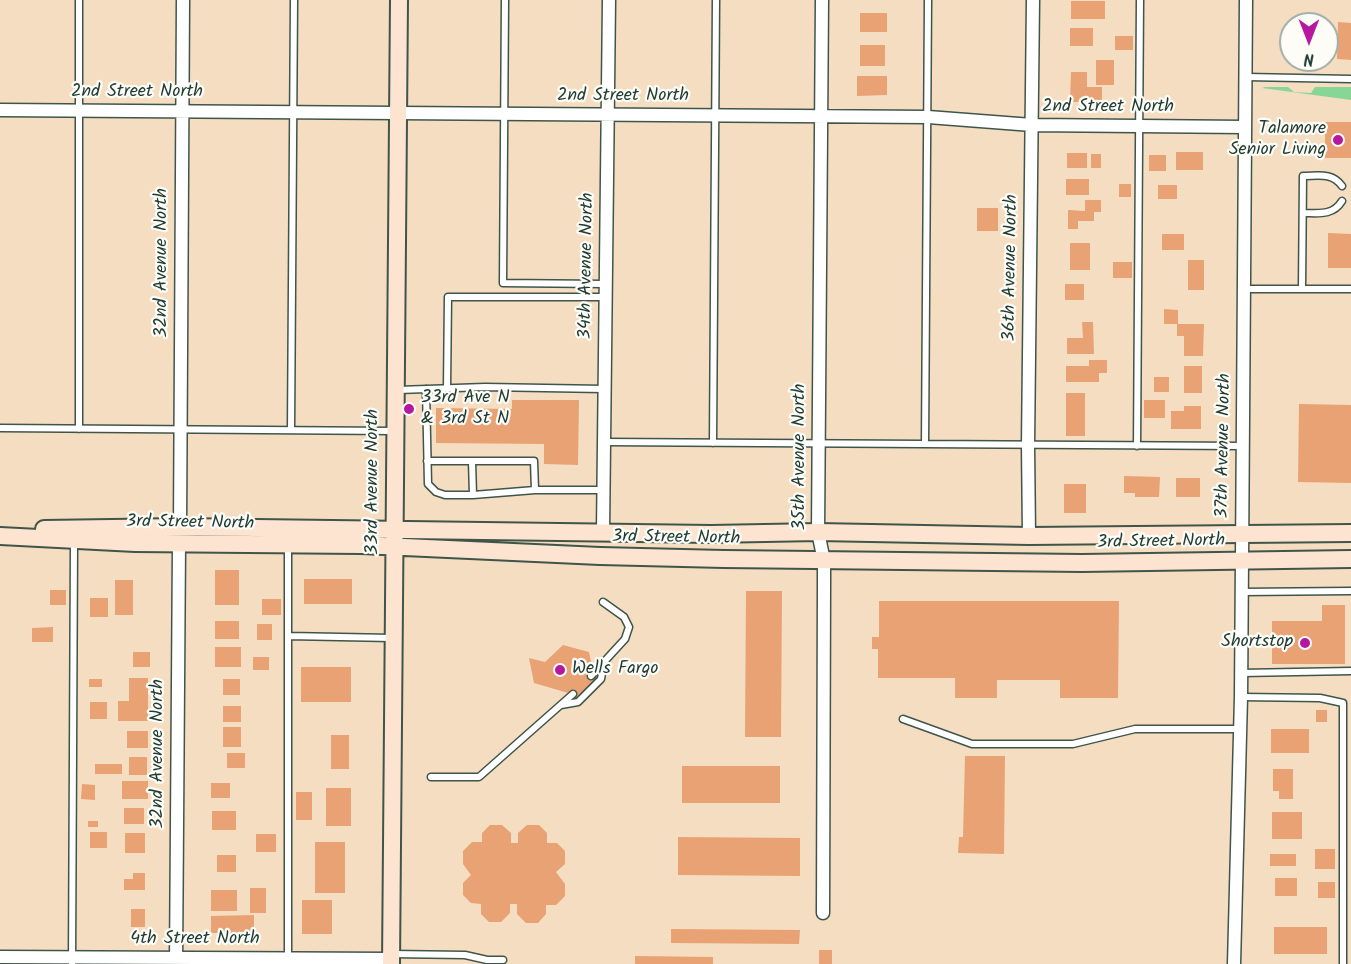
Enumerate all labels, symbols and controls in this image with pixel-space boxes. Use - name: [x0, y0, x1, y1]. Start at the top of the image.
- north arrow: [1279, 12, 1339, 72]
- text: N: [1304, 46, 1314, 71]
- street label: 2nd Street North: [71, 82, 203, 104]
- street label: 2nd Street North: [557, 86, 689, 108]
- street label: 2nd Street North: [1042, 97, 1174, 119]
- place label: Talamore Senior Living: [1229, 119, 1326, 162]
- marker: Talamore Senior Living: [1331, 133, 1345, 147]
- street label: 32nd Avenue North: [152, 188, 174, 338]
- street label: 34th Avenue North: [576, 192, 600, 340]
- street label: 36th Avenue North: [1000, 194, 1024, 342]
- street label: 37th Avenue North: [1213, 373, 1237, 519]
- street label: 35th Avenue North: [790, 384, 812, 530]
- place label: 33rd Ave N & 3rd St N: [421, 388, 510, 430]
- marker: 33rd Ave N & 3rd St N: [402, 402, 416, 416]
- street label: 33rd Avenue North: [363, 409, 385, 555]
- street label: 3rd Street North: [126, 512, 254, 536]
- street label: 3rd Street North: [612, 527, 740, 551]
- street label: 3rd Street North: [1097, 531, 1225, 555]
- place label: Shortstop: [1221, 632, 1293, 654]
- marker: Shortstop: [1298, 636, 1312, 650]
- place label: Wells Fargo: [572, 659, 658, 681]
- marker: Wells Fargo: [553, 663, 567, 677]
- street label: 32nd Avenue North: [148, 679, 170, 829]
- street label: 4th Street North: [130, 929, 260, 951]

